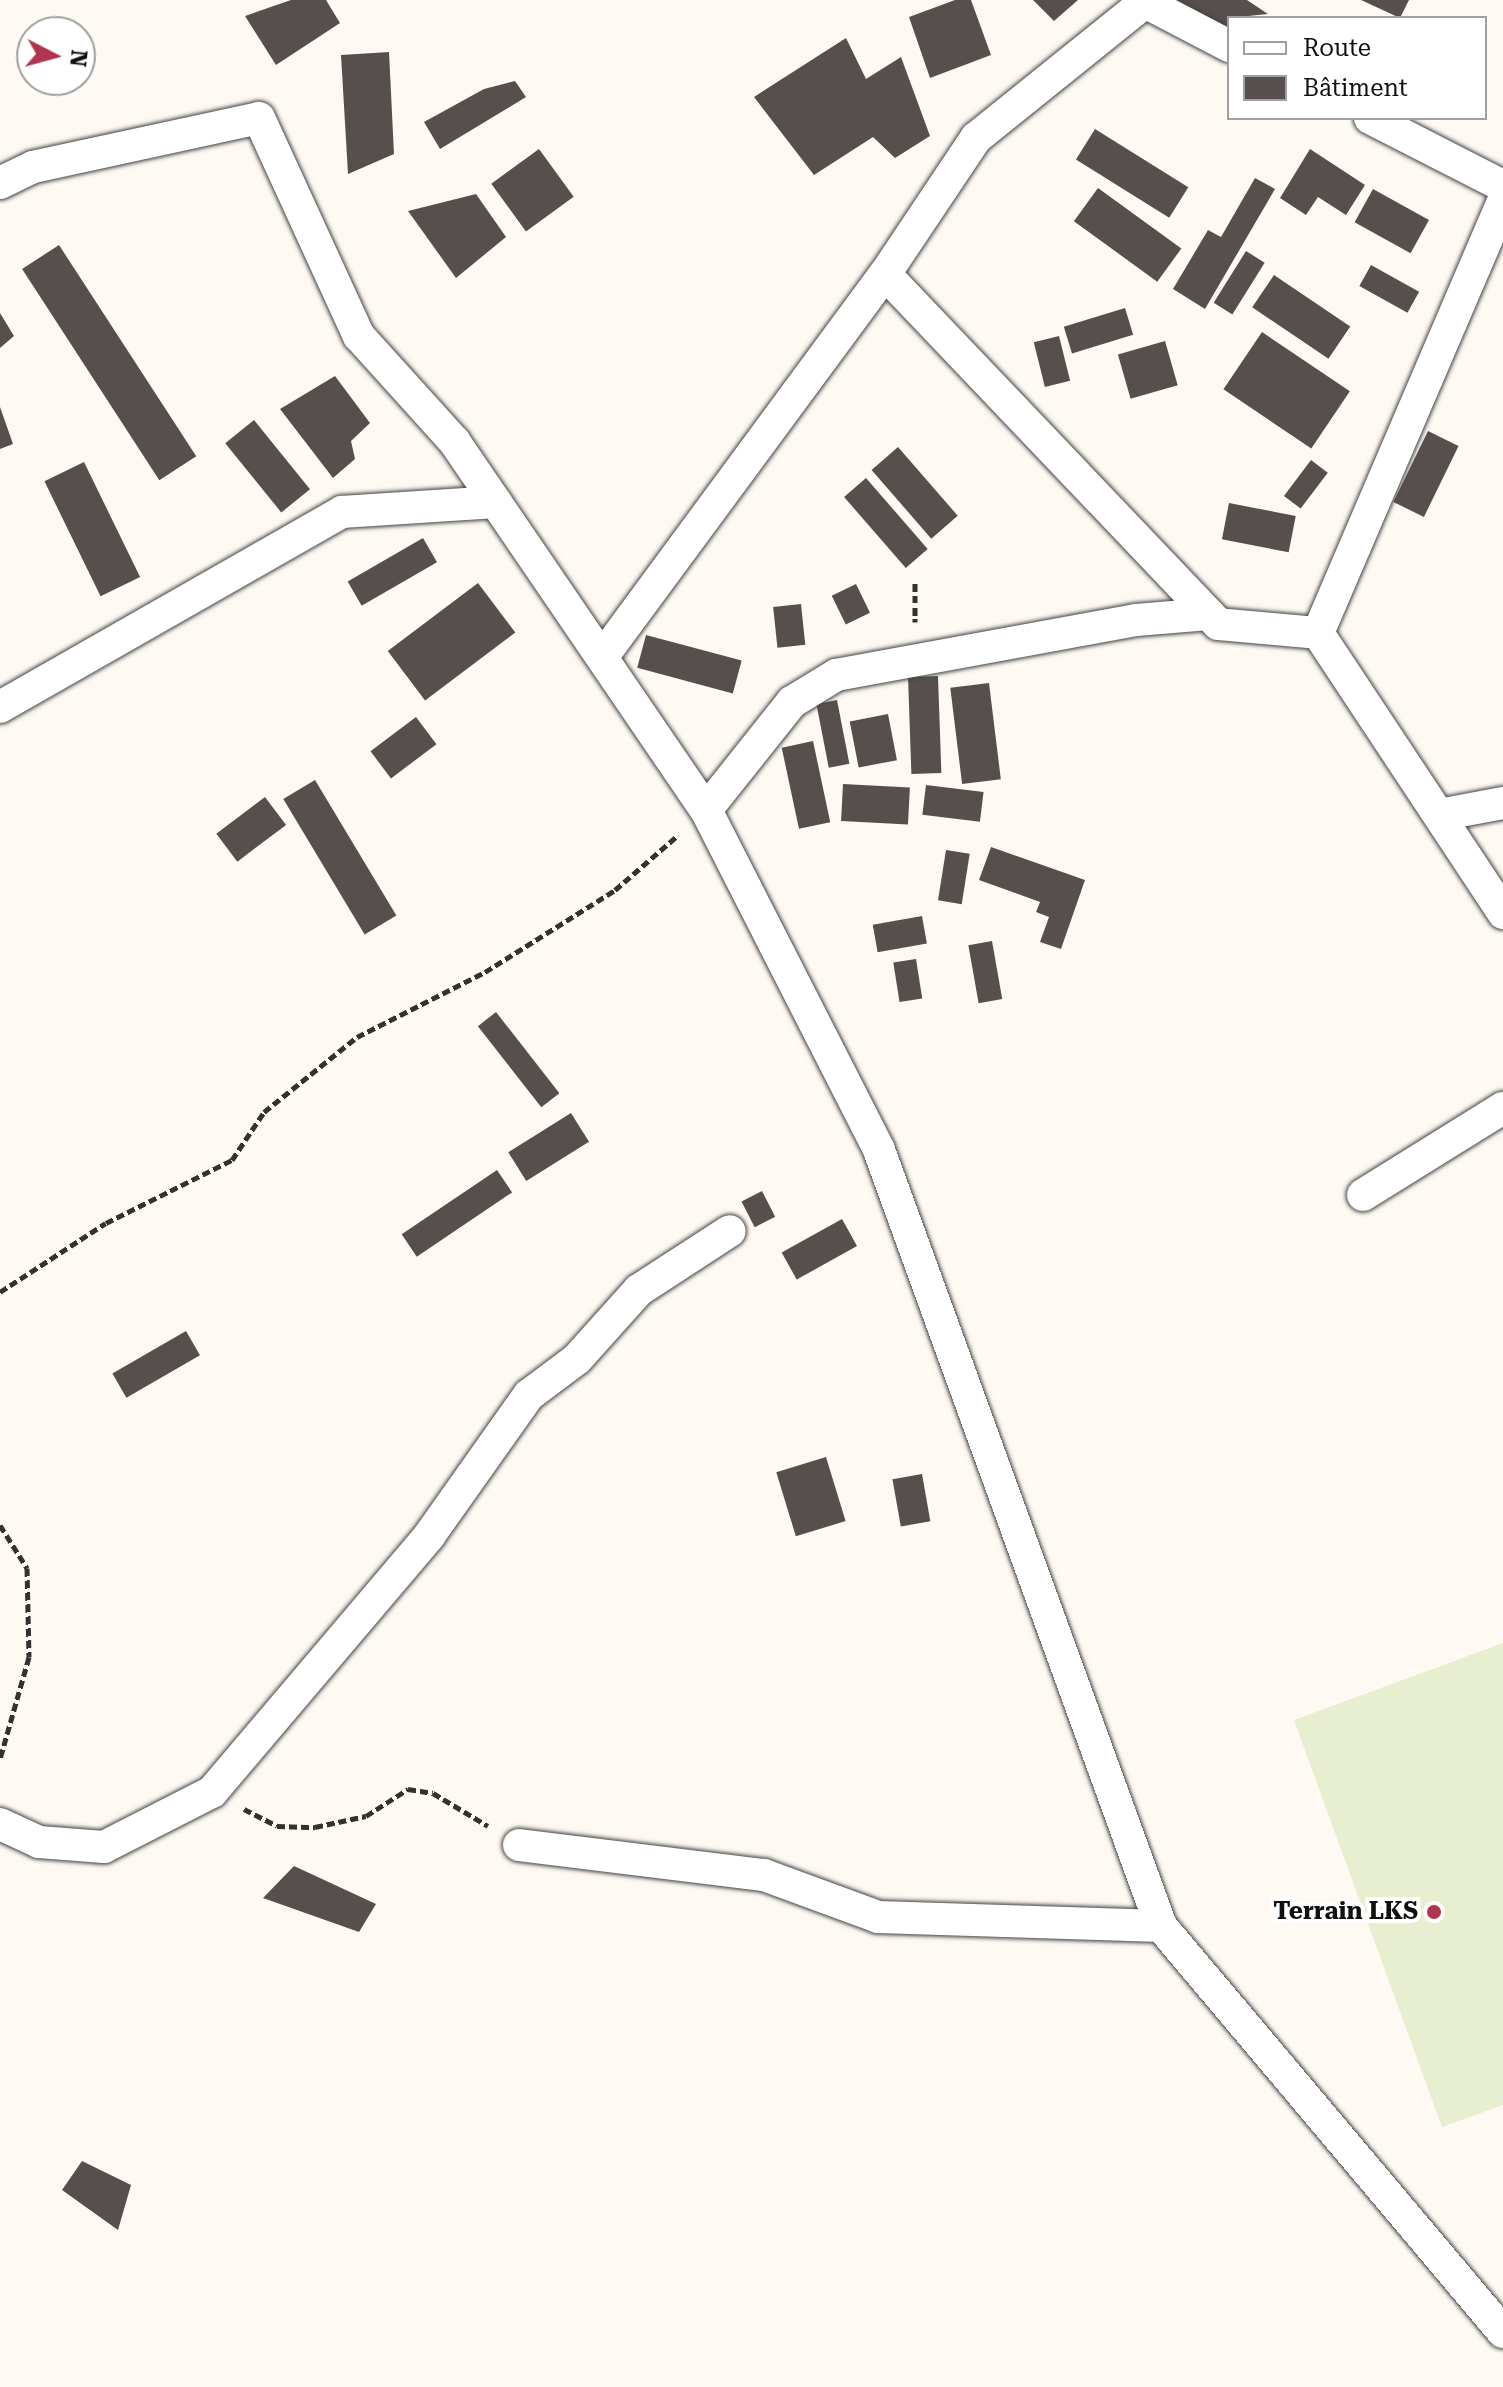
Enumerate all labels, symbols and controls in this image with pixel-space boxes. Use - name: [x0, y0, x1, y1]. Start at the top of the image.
- north arrow: [16, 16, 96, 96]
- legend: [1227, 16, 1487, 120]
- text: Route: [1303, 34, 1371, 62]
- text: N: [65, 49, 92, 68]
- text: Bâtiment: [1303, 74, 1408, 102]
- place label: Terrain LKS: [1273, 1898, 1418, 1926]
- marker: Terrain LKS: [1425, 1903, 1443, 1921]

